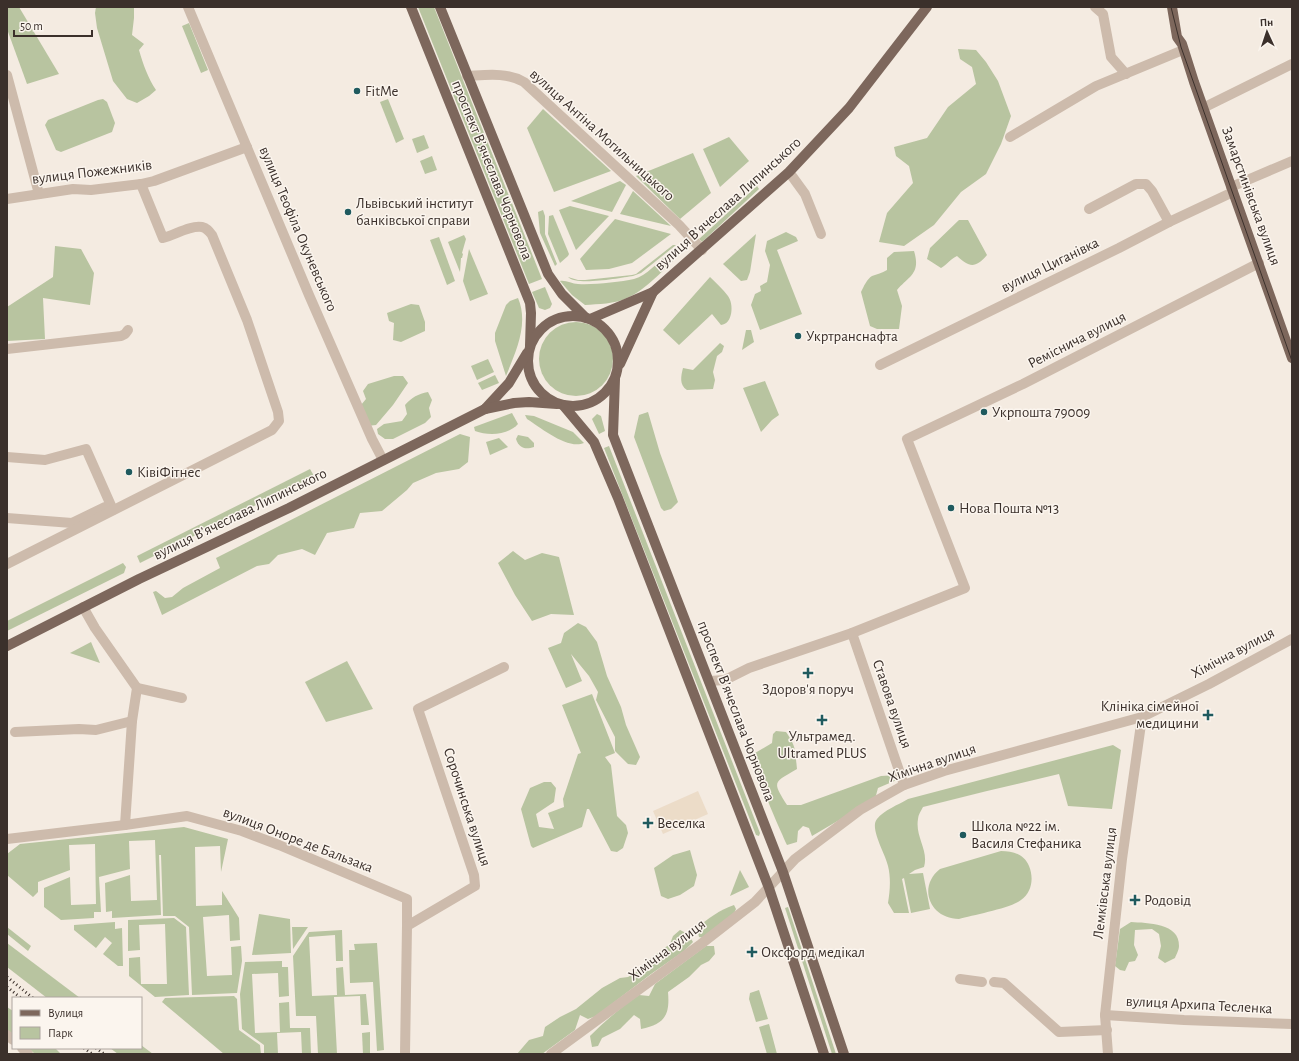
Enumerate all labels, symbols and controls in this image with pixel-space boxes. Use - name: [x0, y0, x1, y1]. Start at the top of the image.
- scale bar: [14, 12, 92, 38]
- north arrow: [1247, 12, 1287, 52]
- text: Пн: [1260, 17, 1273, 28]
- text: 50 m: [20, 20, 43, 32]
- street label: вулиця Антіна Могильницького: [527, 66, 677, 204]
- street label: проспект Вʼячеслава Чорновола: [449, 78, 535, 262]
- place label: FitMe: [365, 84, 398, 99]
- marker: FitMe: [352, 86, 362, 96]
- street label: Замарстинівська вулиця: [1219, 125, 1283, 267]
- street label: вулиця Вʼячеслава Липинського: [652, 135, 804, 273]
- street label: вулиця Теофіла Окуневського: [256, 144, 340, 314]
- street label: вулиця Пожежників: [31, 157, 153, 187]
- place label: Львівський інститут банківської справи: [356, 196, 474, 228]
- marker: Львівський інститут банківської справи: [343, 207, 353, 217]
- street label: вулиця Циганівка: [999, 235, 1101, 295]
- street label: Реміснича вулиця: [1026, 309, 1128, 371]
- place label: Укртранснафта: [806, 329, 898, 344]
- marker: Укртранснафта: [793, 331, 803, 341]
- place label: Укрпошта 79009: [992, 405, 1090, 420]
- marker: Укрпошта 79009: [979, 407, 989, 417]
- place label: КівіФітнес: [137, 465, 200, 480]
- street label: вулиця Вʼячеслава Липинського: [151, 465, 329, 563]
- marker: КівіФітнес: [124, 467, 134, 477]
- place label: Нова Пошта №13: [959, 501, 1059, 516]
- marker: Нова Пошта №13: [946, 503, 956, 513]
- street label: проспект Вʼячеслава Чорновола: [695, 619, 777, 803]
- street label: Хімічна вулиця: [1189, 625, 1277, 681]
- street label: Ставова вулиця: [870, 657, 914, 751]
- marker: Здоров'я поруч: [802, 667, 814, 679]
- place label: Здоров'я поруч: [762, 682, 854, 697]
- place label: Клініка сімейної медицини: [1101, 699, 1199, 731]
- marker: Клініка сімейної медицини: [1202, 709, 1214, 721]
- marker: Ультрамед. Ultramed PLUS: [816, 714, 828, 726]
- place label: Ультрамед. Ultramed PLUS: [777, 729, 867, 761]
- street label: Хімічна вулиця: [886, 741, 978, 785]
- street label: Сорочинська вулиця: [441, 746, 493, 868]
- street label: вулиця Оноре де Бальзака: [221, 804, 375, 876]
- place label: Веселка: [657, 816, 706, 831]
- marker: Веселка: [642, 817, 654, 829]
- place label: Школа №22 ім. Василя Стефаника: [971, 819, 1082, 851]
- street label: Лемківська вулиця: [1091, 826, 1119, 940]
- marker: Школа №22 ім. Василя Стефаника: [958, 830, 968, 840]
- place label: Родовід: [1144, 893, 1191, 908]
- marker: Родовід: [1129, 894, 1141, 906]
- street label: Хімічна вулиця: [626, 916, 708, 984]
- place label: Оксфорд медікал: [761, 945, 865, 960]
- marker: Оксфорд медікал: [746, 946, 758, 958]
- street label: вулиця Архипа Тесленка: [1125, 994, 1273, 1016]
- legend: [12, 997, 142, 1049]
- text: Вулиця: [48, 1007, 83, 1020]
- text: Парк: [48, 1027, 73, 1039]

